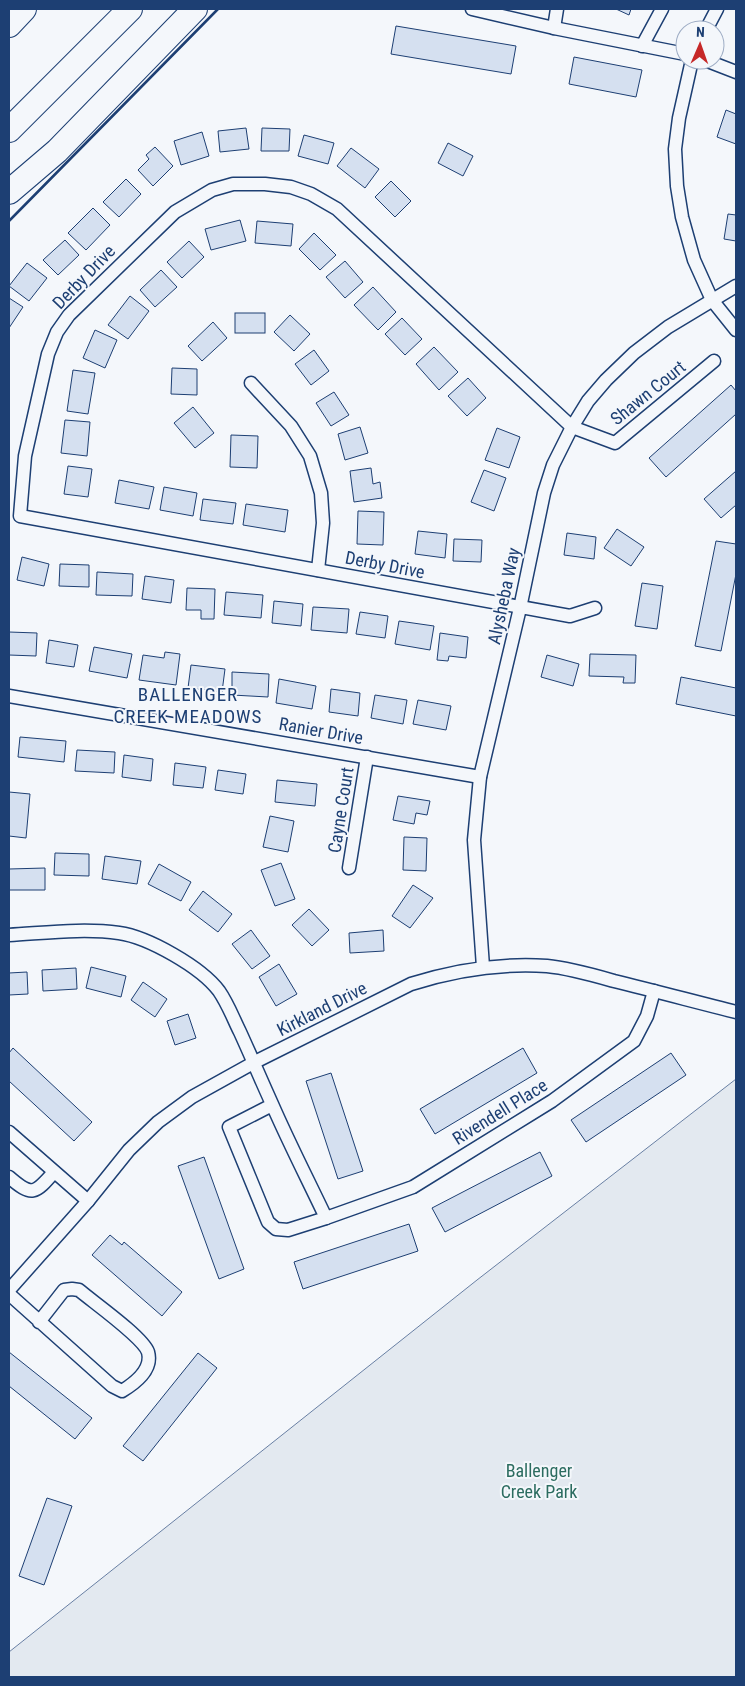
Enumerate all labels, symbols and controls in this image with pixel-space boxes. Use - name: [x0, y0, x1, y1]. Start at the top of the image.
- north arrow: [675, 20, 725, 70]
- text: N: [696, 24, 705, 40]
- street label: Derby Drive: [48, 240, 119, 313]
- street label: Shawn Court: [606, 356, 689, 429]
- street label: Alysheba Way: [483, 545, 524, 646]
- street label: Derby Drive: [344, 547, 427, 582]
- district label: BALLENGER CREEK MEADOWS: [114, 683, 262, 728]
- street label: Ranier Drive: [277, 713, 365, 748]
- street label: Cayne Court: [323, 765, 358, 854]
- street label: Kirkland Drive: [273, 977, 370, 1040]
- street label: Rivendell Place: [449, 1074, 551, 1149]
- park label: Ballenger Creek Park: [501, 1460, 577, 1502]

